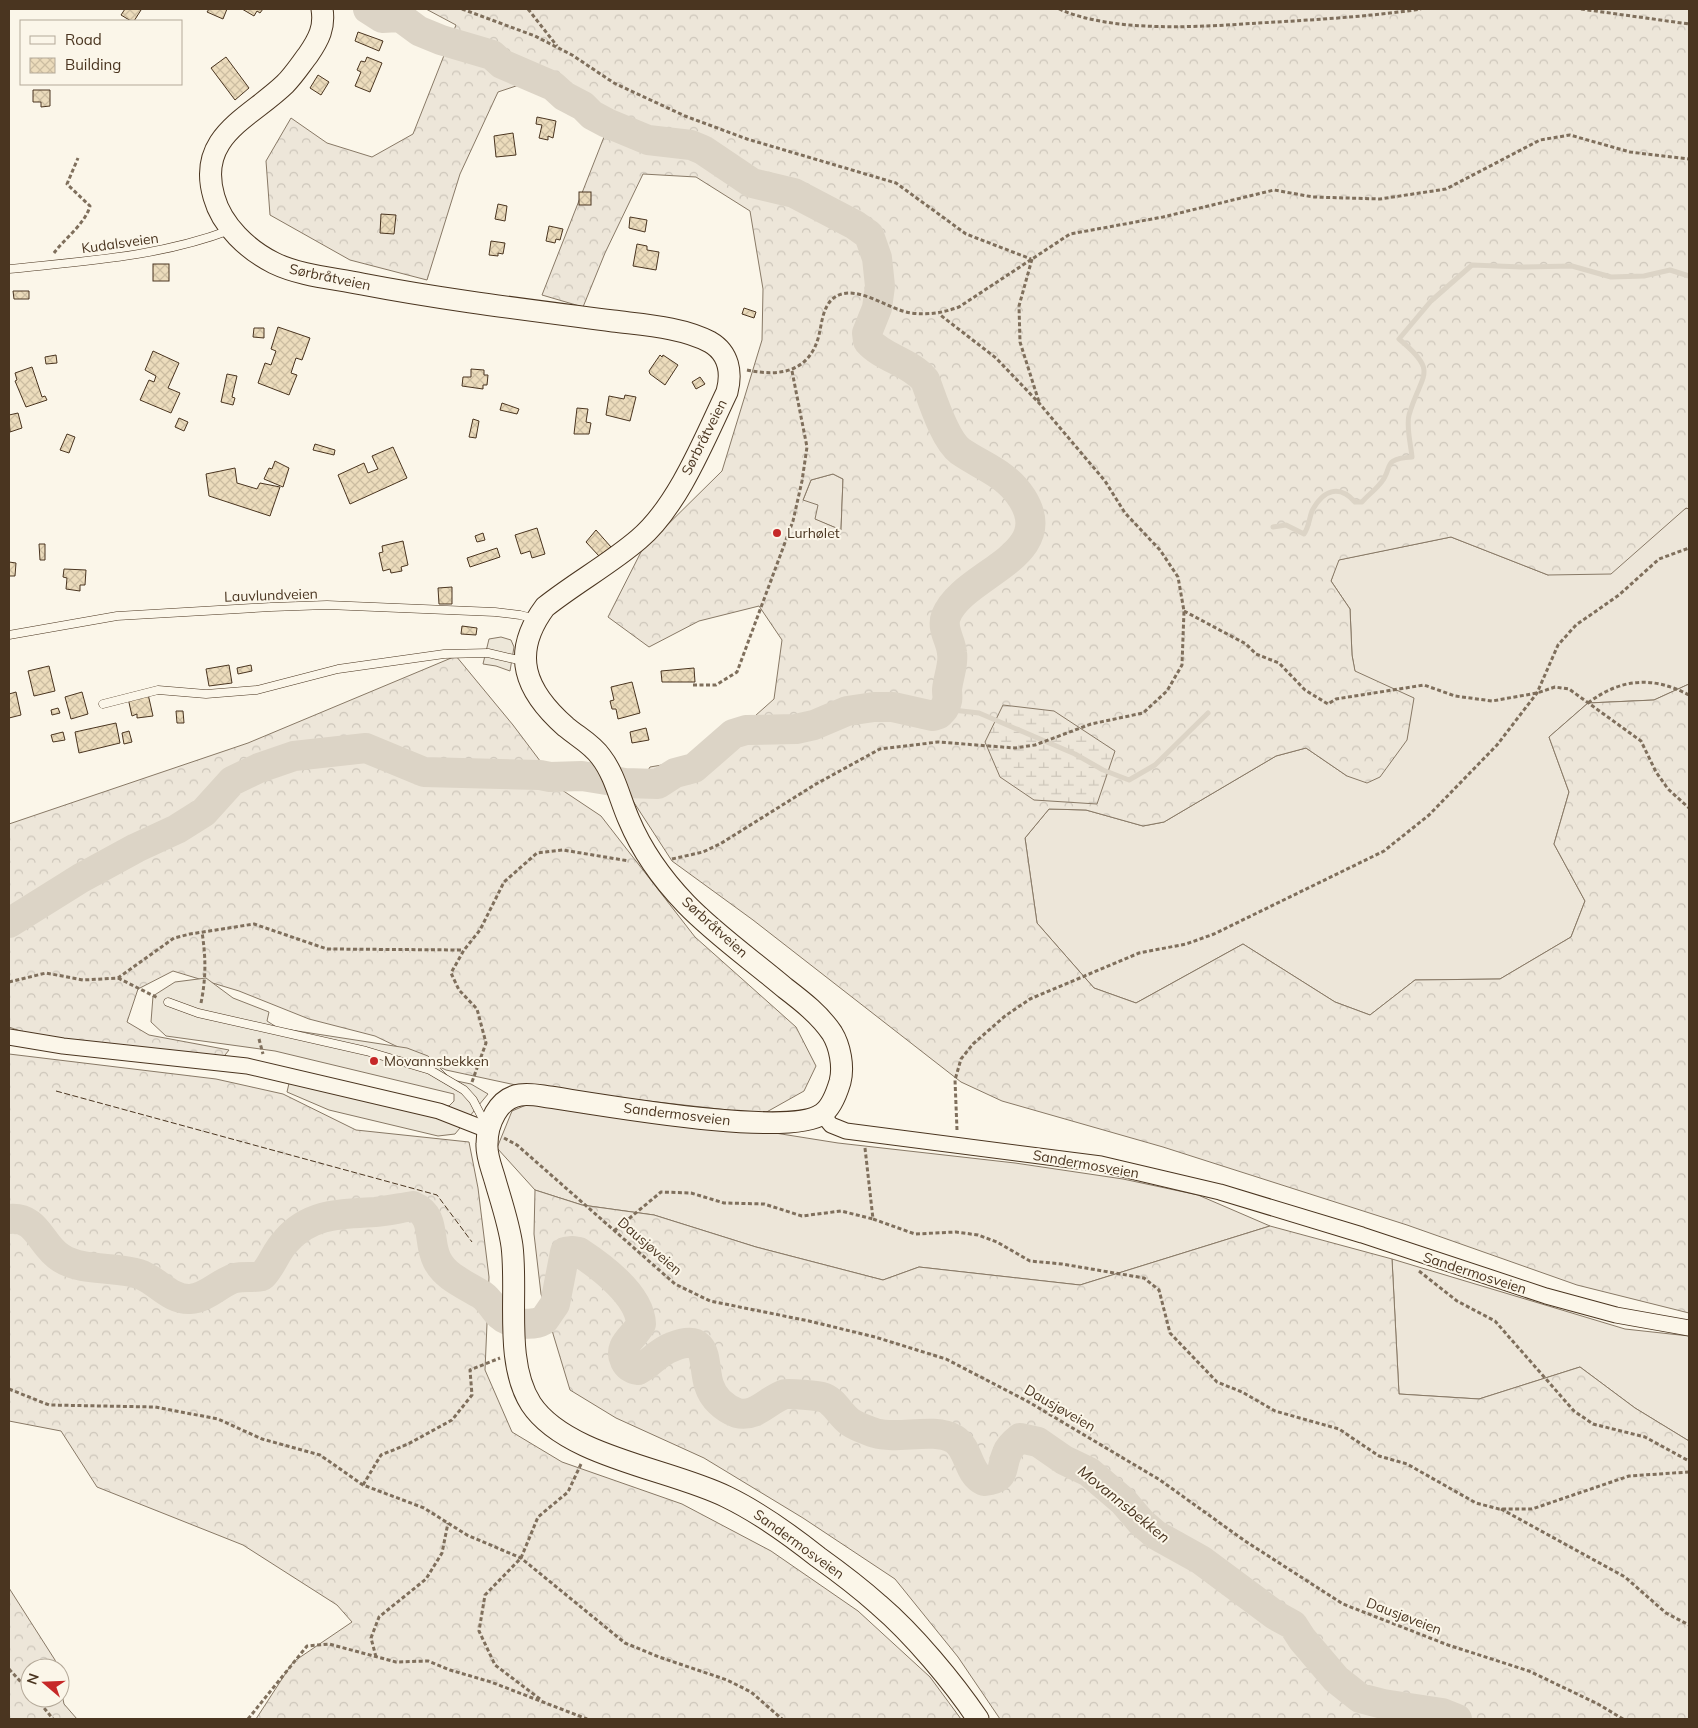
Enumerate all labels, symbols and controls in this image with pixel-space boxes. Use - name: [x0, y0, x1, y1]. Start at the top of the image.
- legend: [20, 20, 182, 85]
- text: Road: [65, 30, 102, 49]
- text: Building: [65, 55, 121, 74]
- street label: Kudalsveien: [80, 229, 160, 257]
- street label: Sørbråtveien: [288, 260, 372, 294]
- street label: Sørbråtveien: [677, 396, 731, 478]
- place label: Lurhølet: [787, 524, 840, 542]
- marker: Lurhølet: [771, 527, 783, 539]
- street label: Lauvlundveien: [224, 584, 318, 606]
- street label: Sørbråtveien: [678, 893, 752, 961]
- place label: Movannsbekken: [384, 1052, 489, 1070]
- marker: Movannsbekken: [368, 1055, 380, 1067]
- street label: Sandermosveien: [622, 1099, 732, 1129]
- street label: Sandermosveien: [1031, 1146, 1141, 1182]
- street label: Dausjøveien: [614, 1213, 686, 1279]
- street label: Sandermosveien: [1421, 1248, 1529, 1298]
- street label: Dausjøveien: [1021, 1380, 1099, 1436]
- water label: Movannsbekken: [1074, 1461, 1174, 1547]
- street label: Sandermosveien: [750, 1505, 848, 1583]
- street label: Dausjøveien: [1364, 1593, 1444, 1639]
- north arrow: [20, 1658, 70, 1708]
- text: N: [22, 1671, 43, 1687]

